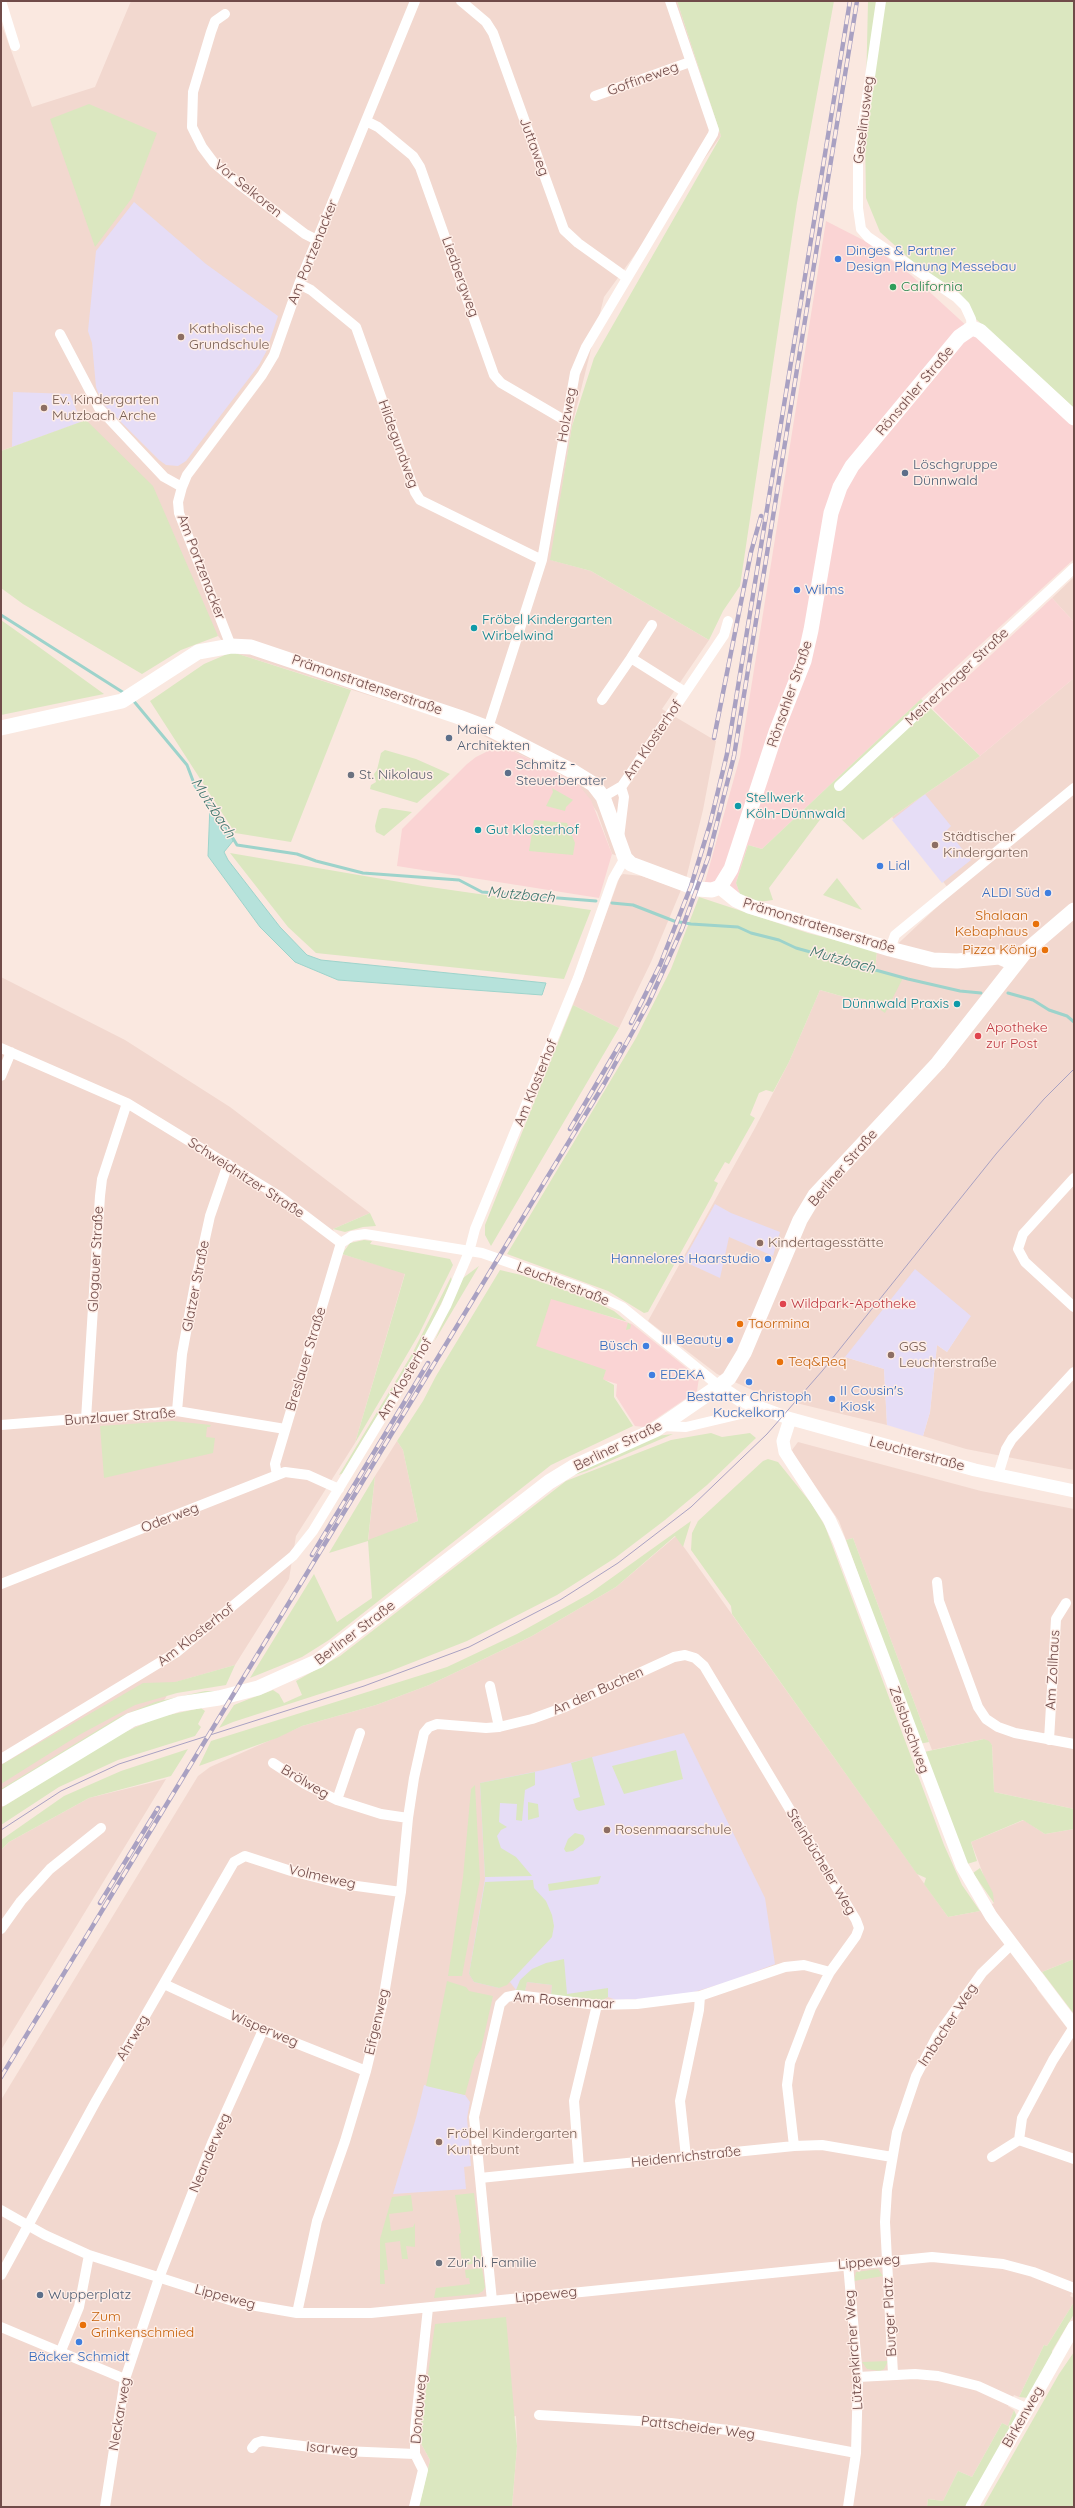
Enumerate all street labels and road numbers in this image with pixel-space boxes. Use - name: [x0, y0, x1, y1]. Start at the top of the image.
- street label: Goffineweg: [605, 58, 681, 100]
- street label: Geselinusweg: [850, 75, 878, 165]
- street label: Juttaweg: [516, 115, 552, 179]
- street label: Vor Selkoren: [211, 157, 285, 221]
- street label: Am Portzenacker: [284, 197, 342, 307]
- street label: Liedbergweg: [438, 235, 482, 319]
- street label: Rönsahler Straße: [873, 343, 957, 439]
- street label: Holzweg: [554, 386, 580, 444]
- street label: Hildegundweg: [374, 398, 422, 490]
- street label: Am Portzenacker: [173, 512, 229, 622]
- street label: Meinerzhager Straße: [902, 625, 1012, 729]
- street label: Rönsahler Straße: [764, 638, 816, 750]
- street label: Prämonstratenserstraße: [289, 651, 445, 719]
- street label: Am Klosterhof: [620, 697, 686, 783]
- street label: Prämonstratenserstraße: [741, 895, 897, 957]
- street label: Am Klosterhof: [511, 1037, 561, 1129]
- street label: Berliner Straße: [805, 1126, 881, 1210]
- street label: Schweidnitzer Straße: [185, 1134, 307, 1222]
- street label: Glogauer Straße: [85, 1206, 107, 1312]
- street label: Glatzer Straße: [179, 1239, 213, 1333]
- street label: Leuchterstraße: [514, 1259, 612, 1309]
- street label: Breslauer Straße: [282, 1305, 330, 1413]
- street label: Am Klosterhof: [374, 1335, 436, 1423]
- street label: Bunzlauer Straße: [64, 1405, 176, 1429]
- street label: Berliner Straße: [571, 1417, 665, 1475]
- street label: Leuchterstraße: [868, 1433, 966, 1475]
- street label: Oderweg: [139, 1499, 201, 1537]
- street label: Berliner Straße: [311, 1597, 399, 1669]
- street label: Am Klosterhof: [154, 1600, 238, 1670]
- street label: Am Zollhaus: [1043, 1629, 1063, 1711]
- street label: An den Buchen: [550, 1663, 646, 1719]
- street label: Zeisbuschweg: [885, 1684, 933, 1776]
- street label: Brölweg: [278, 1761, 332, 1803]
- street label: Steinbücheler Weg: [783, 1806, 859, 1918]
- street label: Volmeweg: [287, 1861, 357, 1893]
- street label: Imbacher Weg: [915, 1980, 981, 2070]
- street label: Eifgenweg: [361, 1987, 393, 2057]
- street label: Am Rosenmaar: [513, 1989, 615, 2013]
- street label: Wisperweg: [227, 2007, 301, 2051]
- street label: Ahrweg: [113, 2012, 153, 2064]
- street label: Neanderweg: [186, 2111, 234, 2195]
- street label: Heidenrichstraße: [630, 2143, 742, 2171]
- street label: Lippeweg: [837, 2251, 901, 2273]
- street label: Burger Platz: [880, 2277, 900, 2357]
- street label: Lippeweg: [193, 2281, 257, 2313]
- street label: Lippeweg: [514, 2283, 578, 2307]
- street label: Lützenkircher Weg: [841, 2289, 867, 2411]
- street label: Donauweg: [408, 2373, 430, 2445]
- street label: Neckarweg: [105, 2376, 135, 2452]
- street label: Birkenweg: [999, 2383, 1047, 2451]
- street label: Pattscheider Weg: [640, 2413, 756, 2443]
- street label: Isarweg: [305, 2438, 359, 2460]

